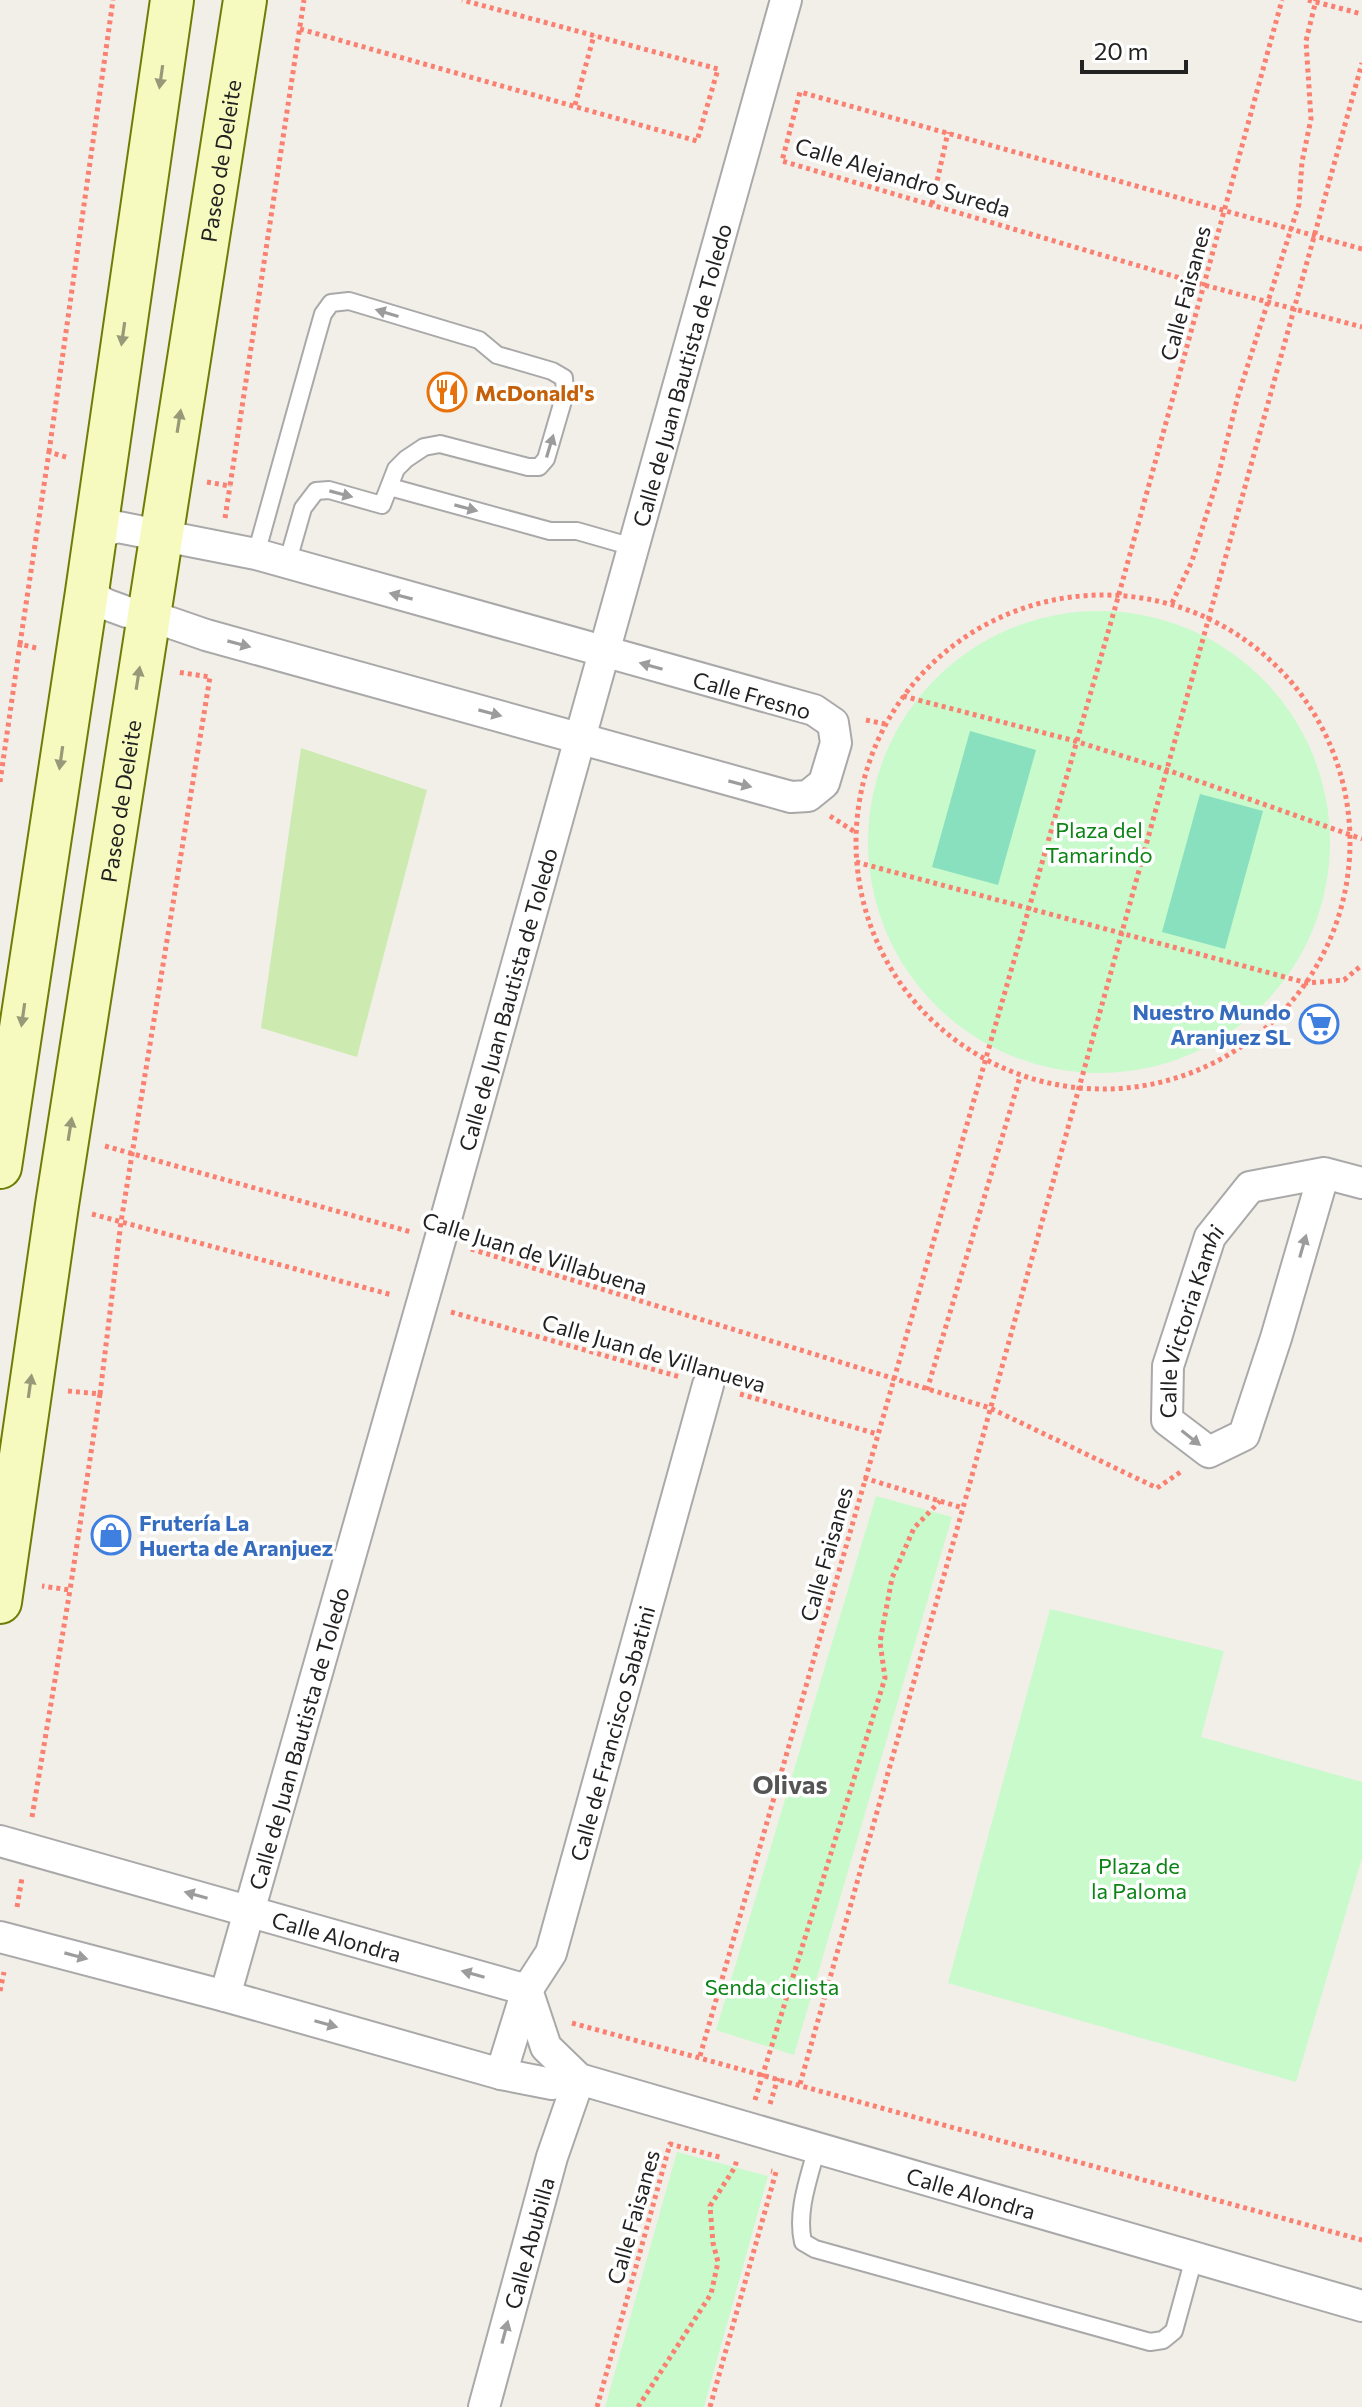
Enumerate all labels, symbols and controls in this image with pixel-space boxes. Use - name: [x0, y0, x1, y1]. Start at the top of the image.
- scale bar: [1082, 24, 1186, 74]
- text: 20 m: [1094, 36, 1148, 65]
- one-way arrow: [154, 65, 167, 90]
- street label: Paseo de Deleite: [194, 78, 246, 244]
- street label: Calle Alejandro Sureda: [792, 131, 1014, 223]
- street label: Calle de Juan Bautista de Toledo: [626, 220, 737, 530]
- street label: Calle Faisanes: [1154, 223, 1216, 363]
- one-way arrow: [375, 306, 399, 319]
- one-way arrow: [116, 322, 129, 347]
- restaurant icon: McDonald's: [426, 371, 468, 413]
- place label: McDonald's: [475, 379, 594, 406]
- one-way arrow: [173, 408, 186, 433]
- one-way arrow: [544, 433, 557, 457]
- one-way arrow: [330, 488, 354, 501]
- one-way arrow: [453, 502, 478, 514]
- one-way arrow: [388, 589, 413, 601]
- one-way arrow: [228, 638, 252, 651]
- one-way arrow: [639, 659, 663, 672]
- one-way arrow: [132, 665, 145, 690]
- street label: Calle Fresno: [690, 665, 814, 725]
- one-way arrow: [478, 707, 502, 720]
- street label: Paseo de Deleite: [94, 718, 146, 884]
- one-way arrow: [54, 746, 66, 771]
- one-way arrow: [728, 778, 753, 790]
- park label: Plaza del Tamarindo: [1045, 816, 1153, 868]
- street label: Calle de Juan Bautista de Toledo: [452, 844, 562, 1154]
- place label: Nuestro Mundo Aranjuez SL: [1132, 998, 1291, 1050]
- one-way arrow: [16, 1003, 28, 1028]
- supermarket icon: Nuestro Mundo Aranjuez SL: [1298, 1003, 1340, 1045]
- one-way arrow: [65, 1116, 77, 1141]
- street label: Calle Juan de Villabuena: [419, 1206, 651, 1300]
- street label: Calle Victoria Kamhi: [1154, 1218, 1229, 1419]
- one-way arrow: [1297, 1234, 1310, 1258]
- street label: Calle Juan de Villanueva: [539, 1308, 769, 1398]
- one-way arrow: [24, 1373, 37, 1398]
- one-way arrow: [1181, 1429, 1201, 1445]
- street label: Calle Faisanes: [794, 1484, 858, 1624]
- place label: Frutería La Huerta de Aranjuez: [139, 1509, 333, 1561]
- shop icon: Frutería La Huerta de Aranjuez: [90, 1514, 132, 1556]
- street label: Calle de Juan Bautista de Toledo: [242, 1584, 354, 1893]
- street label: Calle de Francisco Sabatini: [564, 1602, 660, 1864]
- district label: Olivas: [752, 1768, 828, 1799]
- park label: Plaza de la Paloma: [1091, 1852, 1187, 1904]
- one-way arrow: [183, 1889, 208, 1901]
- street label: Calle Alondra: [269, 1905, 404, 1967]
- one-way arrow: [63, 1951, 88, 1963]
- one-way arrow: [461, 1967, 486, 1979]
- park label: Senda ciclista: [705, 1973, 839, 2000]
- one-way arrow: [315, 2018, 339, 2031]
- street label: Calle Faisanes: [601, 2147, 665, 2287]
- street label: Calle Alondra: [904, 2161, 1039, 2224]
- street label: Calle Abubilla: [498, 2174, 559, 2312]
- one-way arrow: [499, 2319, 511, 2344]

